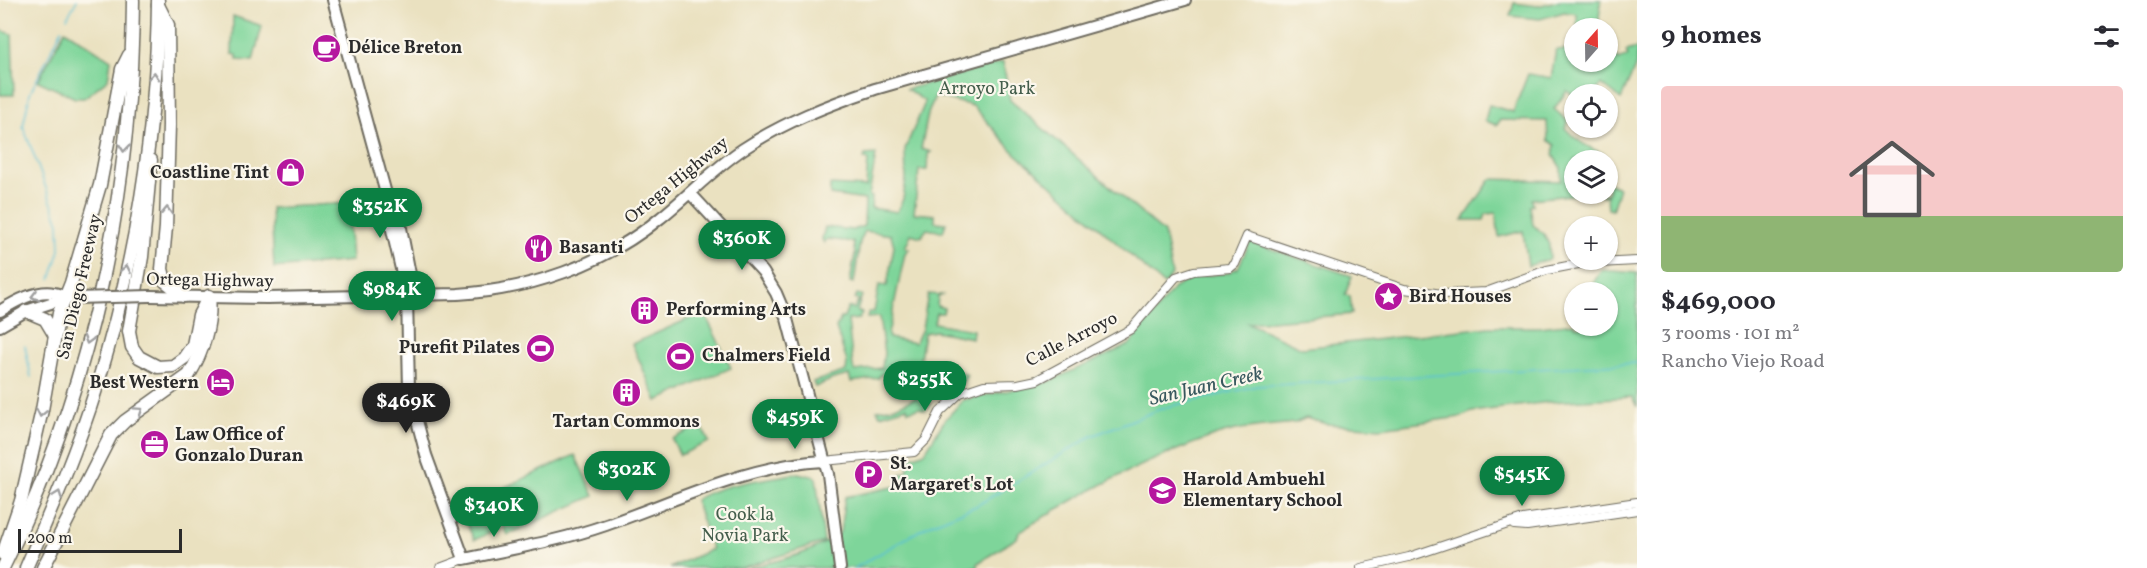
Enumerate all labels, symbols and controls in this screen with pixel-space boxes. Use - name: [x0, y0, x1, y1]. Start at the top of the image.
- north arrow: [1564, 18, 1618, 72]
- map controls: [1564, 18, 1618, 336]
- text: 9 homes: [1661, 18, 1762, 54]
- icon: filters: [2090, 20, 2123, 53]
- cafe icon: Délice Breton: [311, 32, 343, 64]
- place label: Délice Breton: [348, 36, 462, 61]
- one-way arrow: [147, 71, 160, 80]
- park label: Arroyo Park: [939, 77, 1036, 102]
- button: locate: [1564, 84, 1618, 138]
- icon: home: [1838, 125, 1946, 233]
- street label: Ortega Highway: [620, 131, 735, 231]
- one-way arrow: [118, 144, 131, 153]
- button: layers: [1564, 150, 1618, 204]
- shop icon: Coastline Tint: [274, 157, 306, 189]
- place label: Coastline Tint: [150, 161, 269, 186]
- pin: $352K: [338, 188, 422, 239]
- text: $352K: [352, 193, 408, 221]
- one-way arrow: [160, 206, 173, 215]
- street label: San Diego Freeway: [51, 211, 109, 362]
- button: +: [1564, 216, 1618, 270]
- pin: $360K: [700, 220, 784, 271]
- text: $360K: [712, 225, 772, 253]
- restaurant icon: Basanti: [522, 232, 554, 264]
- place label: Basanti: [559, 236, 624, 261]
- one-way arrow: [119, 264, 132, 274]
- street label: Ortega Highway: [146, 267, 274, 295]
- pin: $984K: [350, 271, 434, 322]
- text: $984K: [362, 276, 422, 304]
- place icon: Bird Houses: [1372, 281, 1404, 313]
- button: −: [1564, 282, 1618, 336]
- text: $469,000: [1661, 284, 1776, 320]
- place label: Bird Houses: [1409, 285, 1512, 310]
- one-way arrow: [30, 288, 40, 301]
- building icon: Performing Arts: [629, 294, 661, 326]
- place label: Performing Arts: [666, 298, 806, 323]
- street label: Calle Arroyo: [1022, 306, 1122, 374]
- text: 3 rooms · 101 m²: [1661, 320, 1800, 348]
- sports icon: Purefit Pilates: [525, 332, 557, 364]
- one-way arrow: [83, 334, 95, 344]
- place label: Purefit Pilates: [399, 336, 520, 361]
- sports icon: Chalmers Field: [665, 340, 697, 372]
- place label: Chalmers Field: [702, 344, 830, 369]
- text: Rancho Viejo Road: [1661, 348, 1825, 376]
- water label: San Juan Creek: [1146, 360, 1266, 414]
- pin: $255K: [883, 361, 967, 412]
- text: $255K: [897, 366, 953, 394]
- hotel icon: Best Western: [204, 367, 236, 399]
- place label: Best Western: [89, 371, 199, 396]
- building icon: Tartan Commons: [610, 377, 642, 409]
- pin: $469K: [364, 383, 448, 434]
- text: $469K: [376, 388, 436, 416]
- pin: $459K: [753, 399, 837, 450]
- text: $459K: [766, 404, 824, 432]
- one-way arrow: [35, 407, 48, 417]
- one-way arrow: [132, 407, 143, 418]
- place label: Tartan Commons: [552, 410, 700, 435]
- place label: Law Office of Gonzalo Duran: [175, 423, 304, 469]
- office icon: Law Office of Gonzalo Duran: [138, 429, 170, 461]
- pin: $302K: [585, 451, 669, 502]
- place label: St. Margaret's Lot: [890, 452, 1014, 498]
- text: $302K: [598, 456, 656, 484]
- pin: $545K: [1480, 456, 1564, 507]
- parking icon: St. Margaret's Lot: [853, 458, 885, 490]
- text: $545K: [1494, 461, 1550, 489]
- place label: Harold Ambuehl Elementary School: [1183, 468, 1343, 514]
- school or university icon: Harold Ambuehl Elementary School: [1146, 474, 1178, 506]
- pin: $340K: [452, 487, 536, 538]
- one-way arrow: [50, 490, 63, 501]
- text: $340K: [464, 492, 524, 520]
- park label: Cook la Novia Park: [701, 503, 789, 549]
- scale bar: [18, 526, 182, 554]
- text: 200 m: [27, 528, 72, 550]

